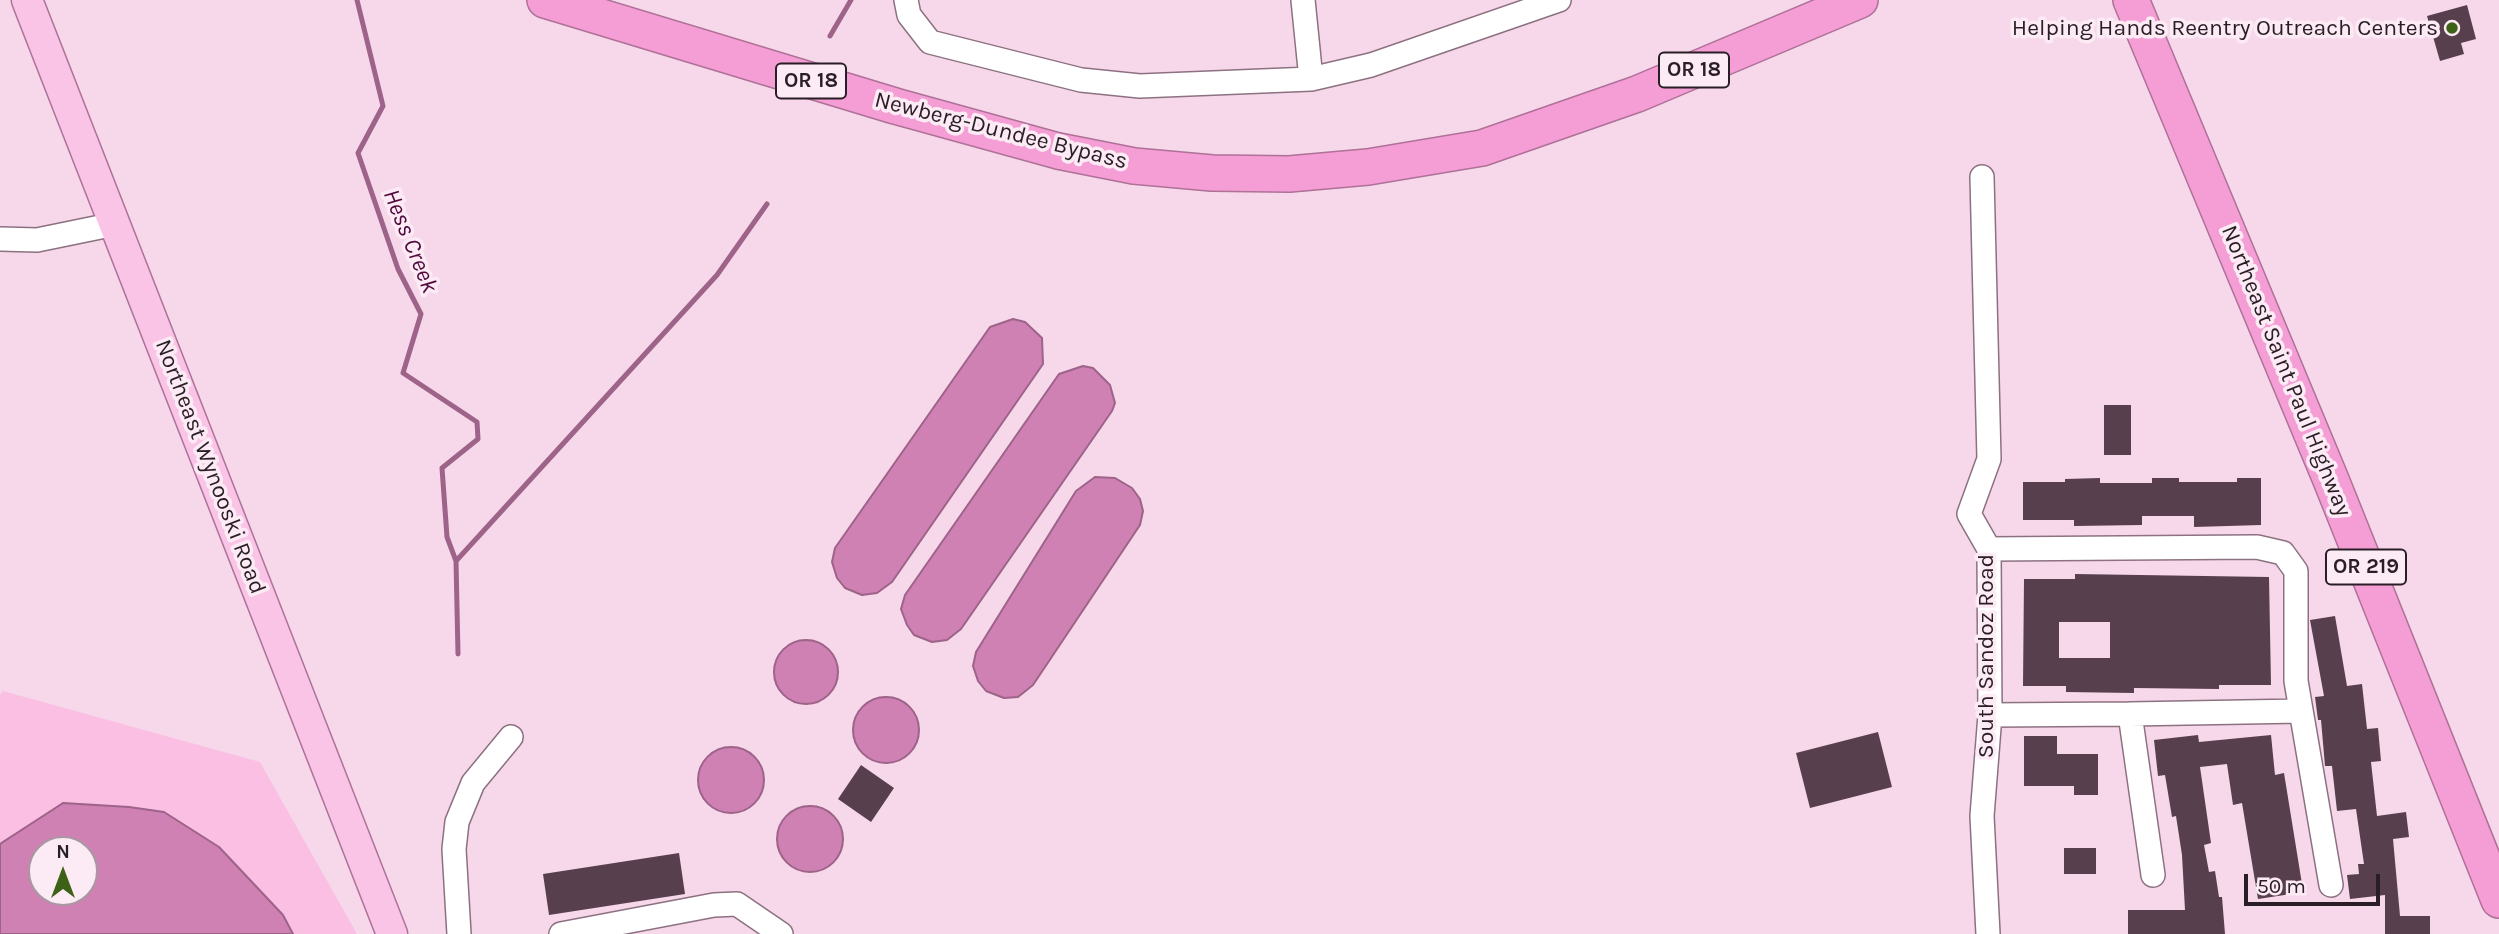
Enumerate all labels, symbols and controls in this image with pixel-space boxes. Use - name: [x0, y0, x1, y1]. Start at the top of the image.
- place label: Helping Hands Reentry Outreach Centers: [2012, 14, 2438, 42]
- marker: Helping Hands Reentry Outreach Centers: [2444, 20, 2460, 36]
- road number: OR 18: [1659, 52, 1729, 88]
- road number: OR 18: [776, 64, 846, 98]
- street label: Newberg-Dundee Bypass: [872, 86, 1130, 176]
- water label: Hess Creek: [376, 185, 444, 297]
- street label: Northeast Saint Paul Highway: [2215, 221, 2357, 521]
- street label: Northeast Wynooski Road: [149, 336, 271, 598]
- road number: OR 219: [2326, 550, 2406, 584]
- street label: South Sandoz Road: [1972, 554, 2000, 758]
- north arrow: [28, 836, 98, 906]
- text: N: [56, 841, 70, 863]
- scale bar: [2247, 860, 2384, 904]
- text: 50 m: [2257, 874, 2306, 898]

